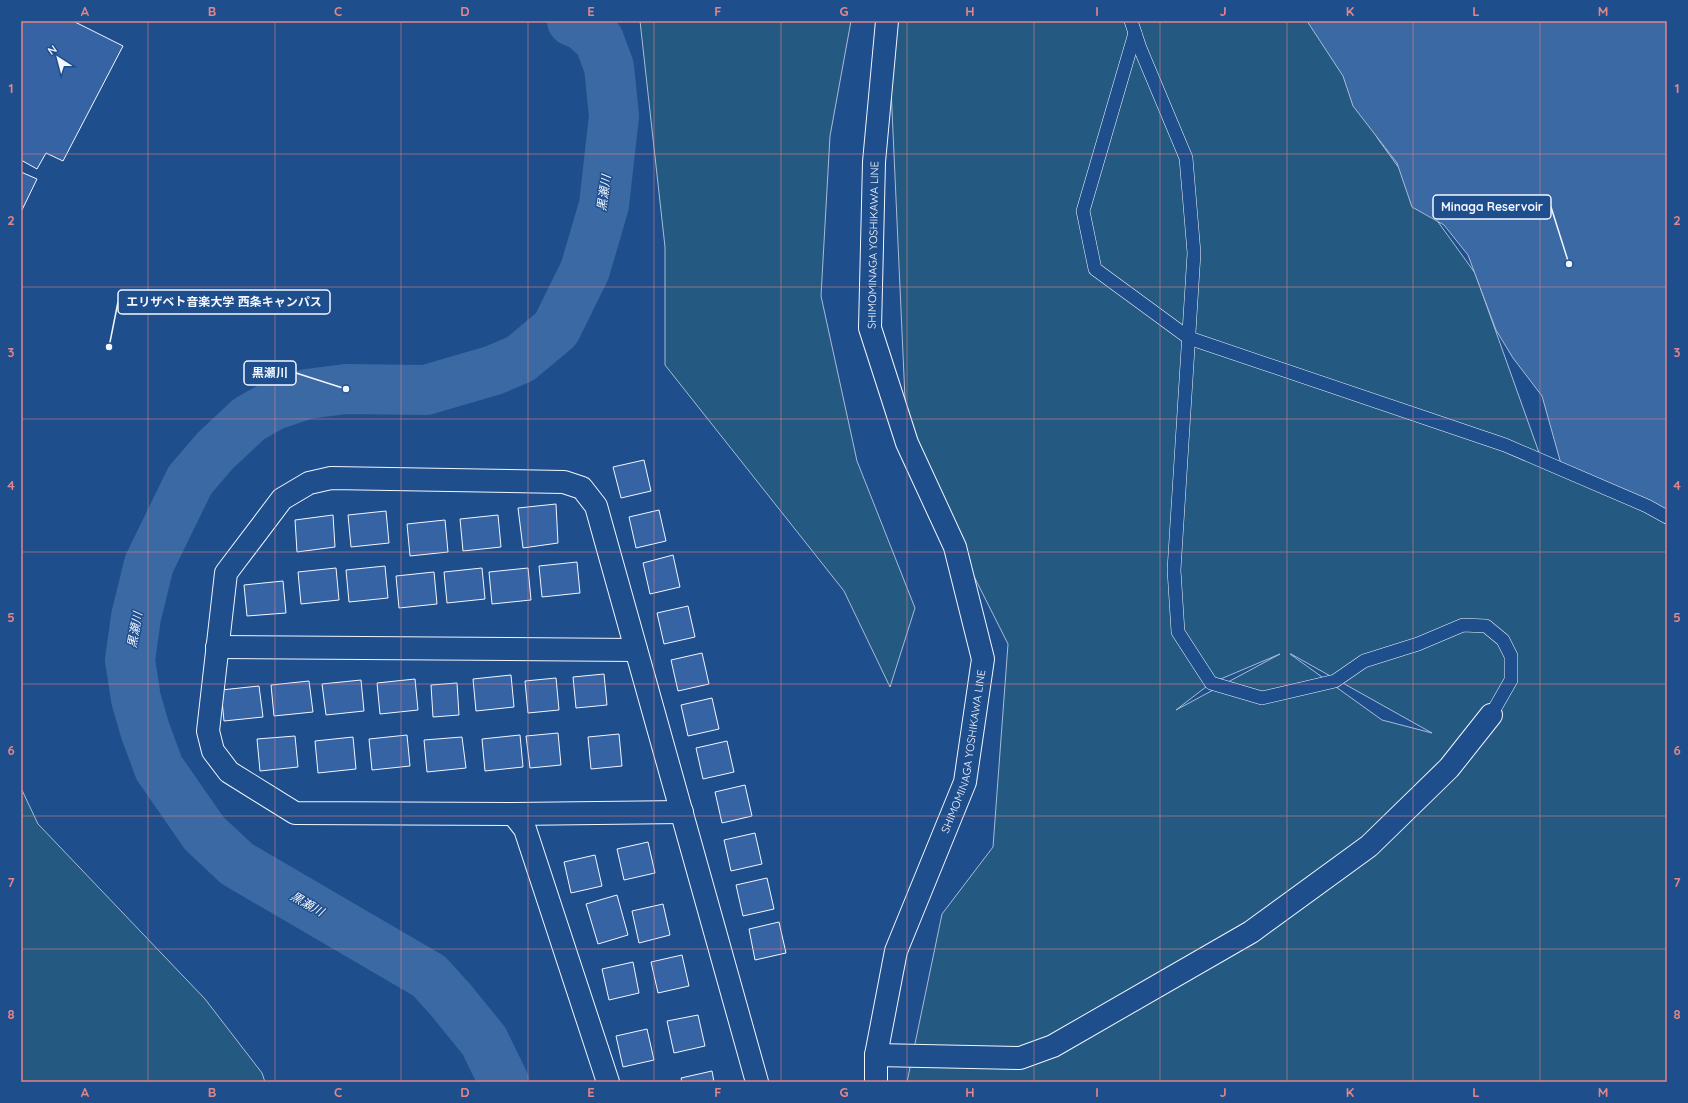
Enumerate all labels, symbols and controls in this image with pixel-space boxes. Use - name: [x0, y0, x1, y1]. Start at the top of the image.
- text: A: [81, 3, 90, 19]
- text: B: [208, 3, 216, 19]
- text: C: [334, 3, 342, 19]
- text: D: [460, 3, 470, 19]
- text: E: [587, 3, 595, 19]
- text: F: [714, 3, 722, 19]
- text: G: [839, 3, 849, 19]
- text: H: [965, 3, 975, 19]
- text: I: [1095, 3, 1099, 19]
- text: J: [1219, 3, 1227, 19]
- text: K: [1346, 3, 1355, 19]
- text: L: [1472, 3, 1480, 19]
- text: M: [1598, 3, 1608, 19]
- north arrow: [38, 38, 78, 78]
- text: N: [45, 42, 60, 58]
- text: 1: [8, 80, 14, 96]
- text: 1: [1674, 80, 1680, 96]
- street label: SHIMOMINAGA YOSHIKAWA LINE: [865, 161, 881, 329]
- water label: 黒瀬川: [594, 172, 614, 212]
- callout: Minaga Reservoir: [1433, 195, 1551, 219]
- text: Minaga Reservoir: [1441, 199, 1543, 214]
- text: 2: [7, 212, 15, 228]
- text: 2: [1673, 212, 1681, 228]
- callout: エリザベト音楽大学 西条キャンパス: [118, 290, 330, 314]
- text: エリザベト音楽大学 西条キャンパス: [126, 294, 322, 309]
- text: 3: [8, 344, 15, 360]
- text: 3: [1674, 344, 1681, 360]
- callout: 黒瀬川: [244, 361, 296, 385]
- text: 黒瀬川: [252, 365, 288, 380]
- text: 4: [7, 477, 15, 493]
- text: 4: [1673, 477, 1681, 493]
- text: 5: [7, 609, 15, 625]
- water label: 黒瀬川: [124, 609, 145, 649]
- text: 5: [1673, 609, 1681, 625]
- street label: SHIMOMINAGA YOSHIKAWA LINE: [938, 669, 988, 835]
- text: 6: [7, 742, 15, 758]
- text: 6: [1673, 742, 1681, 758]
- text: 7: [7, 874, 15, 890]
- text: 7: [1673, 874, 1681, 890]
- water label: 黒瀬川: [288, 888, 328, 920]
- text: 8: [7, 1006, 15, 1022]
- text: 8: [1673, 1006, 1681, 1022]
- text: A: [81, 1084, 90, 1100]
- text: B: [208, 1084, 216, 1100]
- text: C: [334, 1084, 342, 1100]
- text: D: [460, 1084, 470, 1100]
- text: E: [587, 1084, 595, 1100]
- text: F: [714, 1084, 722, 1100]
- text: G: [839, 1084, 849, 1100]
- text: H: [965, 1084, 975, 1100]
- text: I: [1095, 1084, 1099, 1100]
- text: J: [1219, 1084, 1227, 1100]
- text: K: [1346, 1084, 1355, 1100]
- text: L: [1472, 1084, 1480, 1100]
- text: M: [1598, 1084, 1608, 1100]

